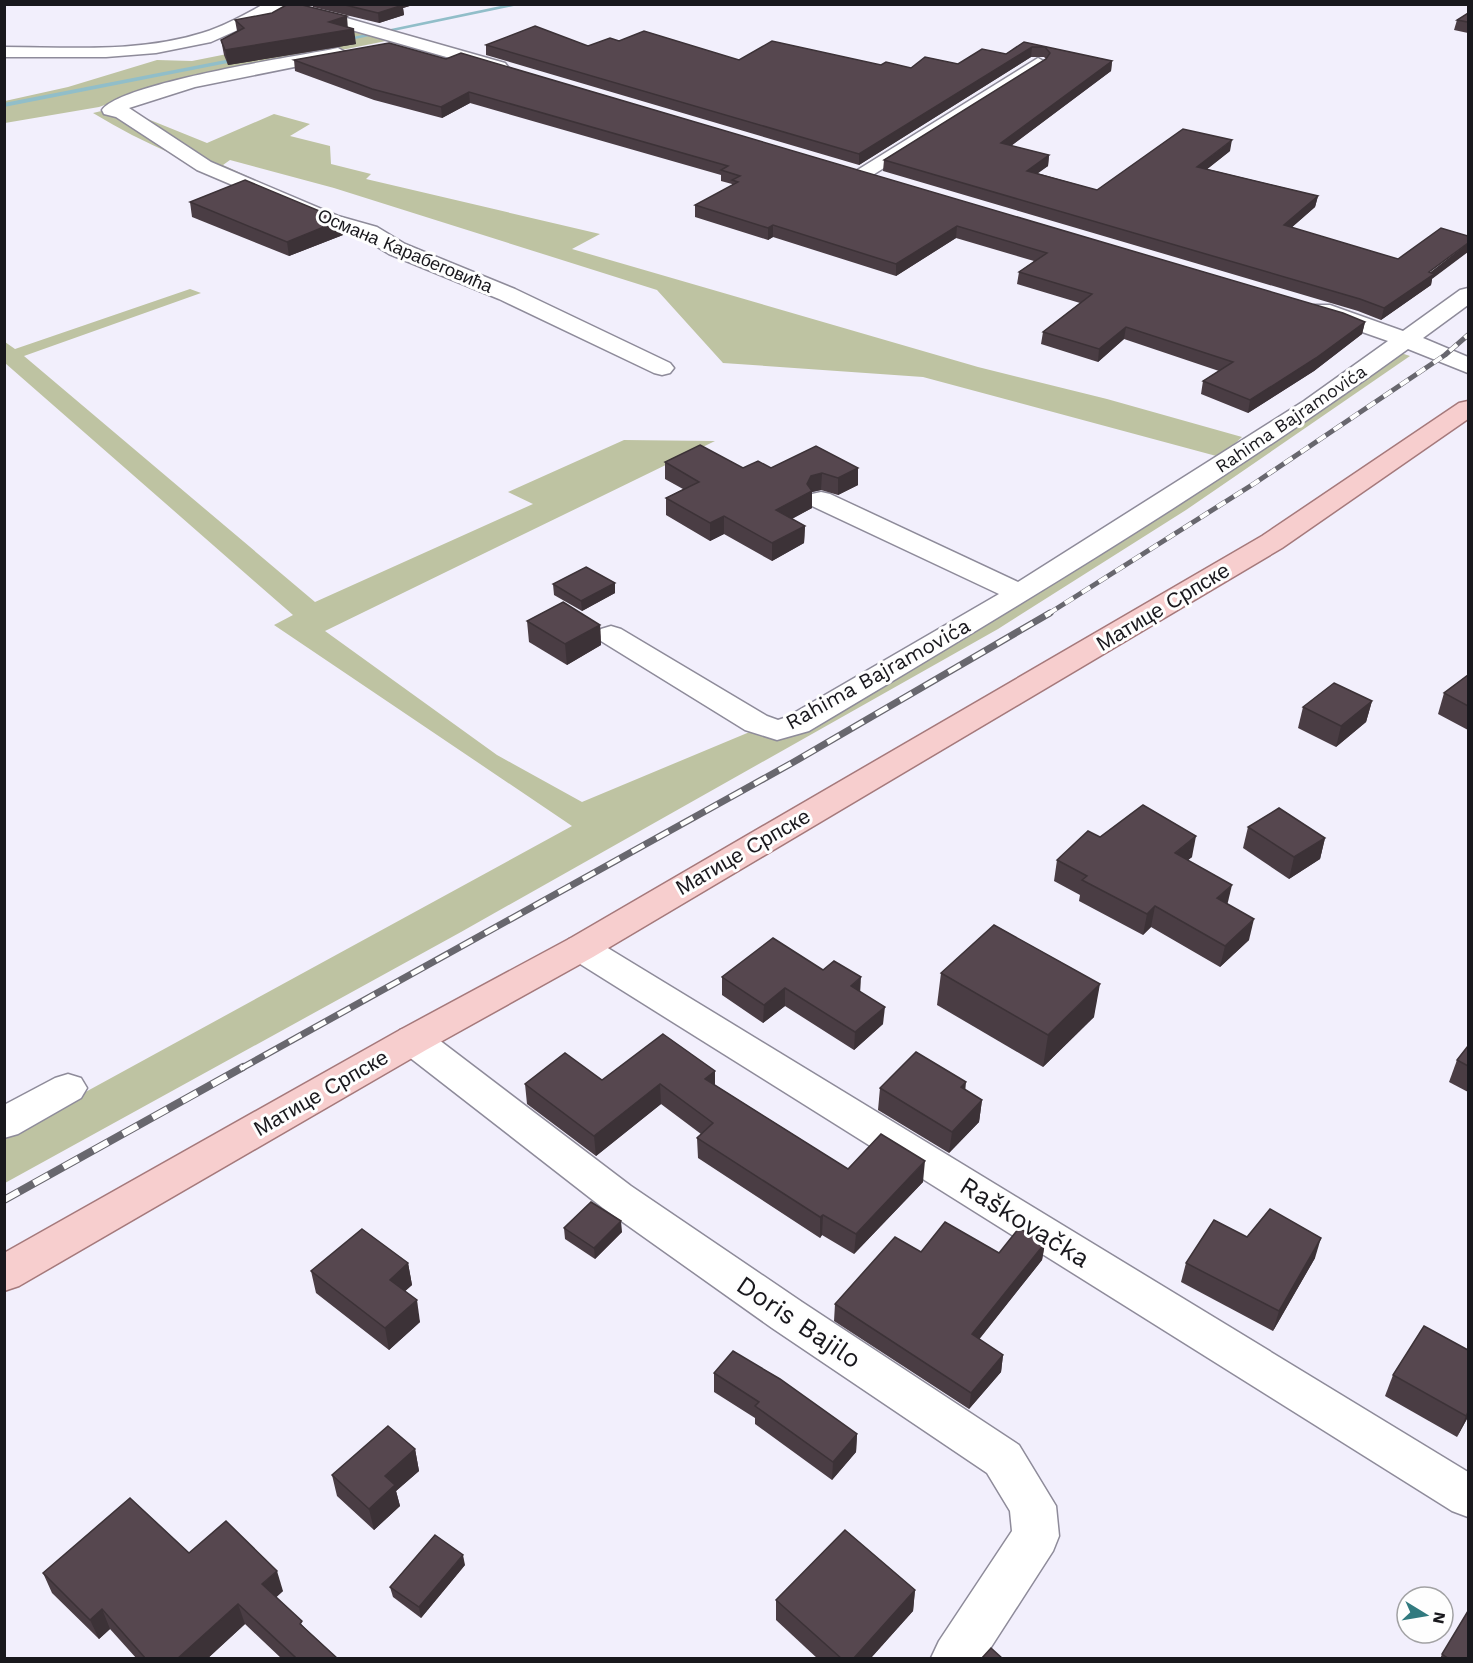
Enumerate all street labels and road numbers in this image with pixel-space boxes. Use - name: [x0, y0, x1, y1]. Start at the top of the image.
- street label: Османа Карабеговића: [315, 204, 497, 297]
- street label: Rahima Bajramovića: [1211, 360, 1370, 477]
- street label: Матице Српске: [1092, 557, 1234, 656]
- street label: Rahima Bajramovića: [781, 612, 974, 735]
- street label: Матице Српске: [671, 803, 814, 900]
- street label: Матице Српске: [249, 1044, 392, 1141]
- street label: Raškovačka: [955, 1170, 1096, 1274]
- street label: Doris Bajilo: [731, 1269, 867, 1375]

